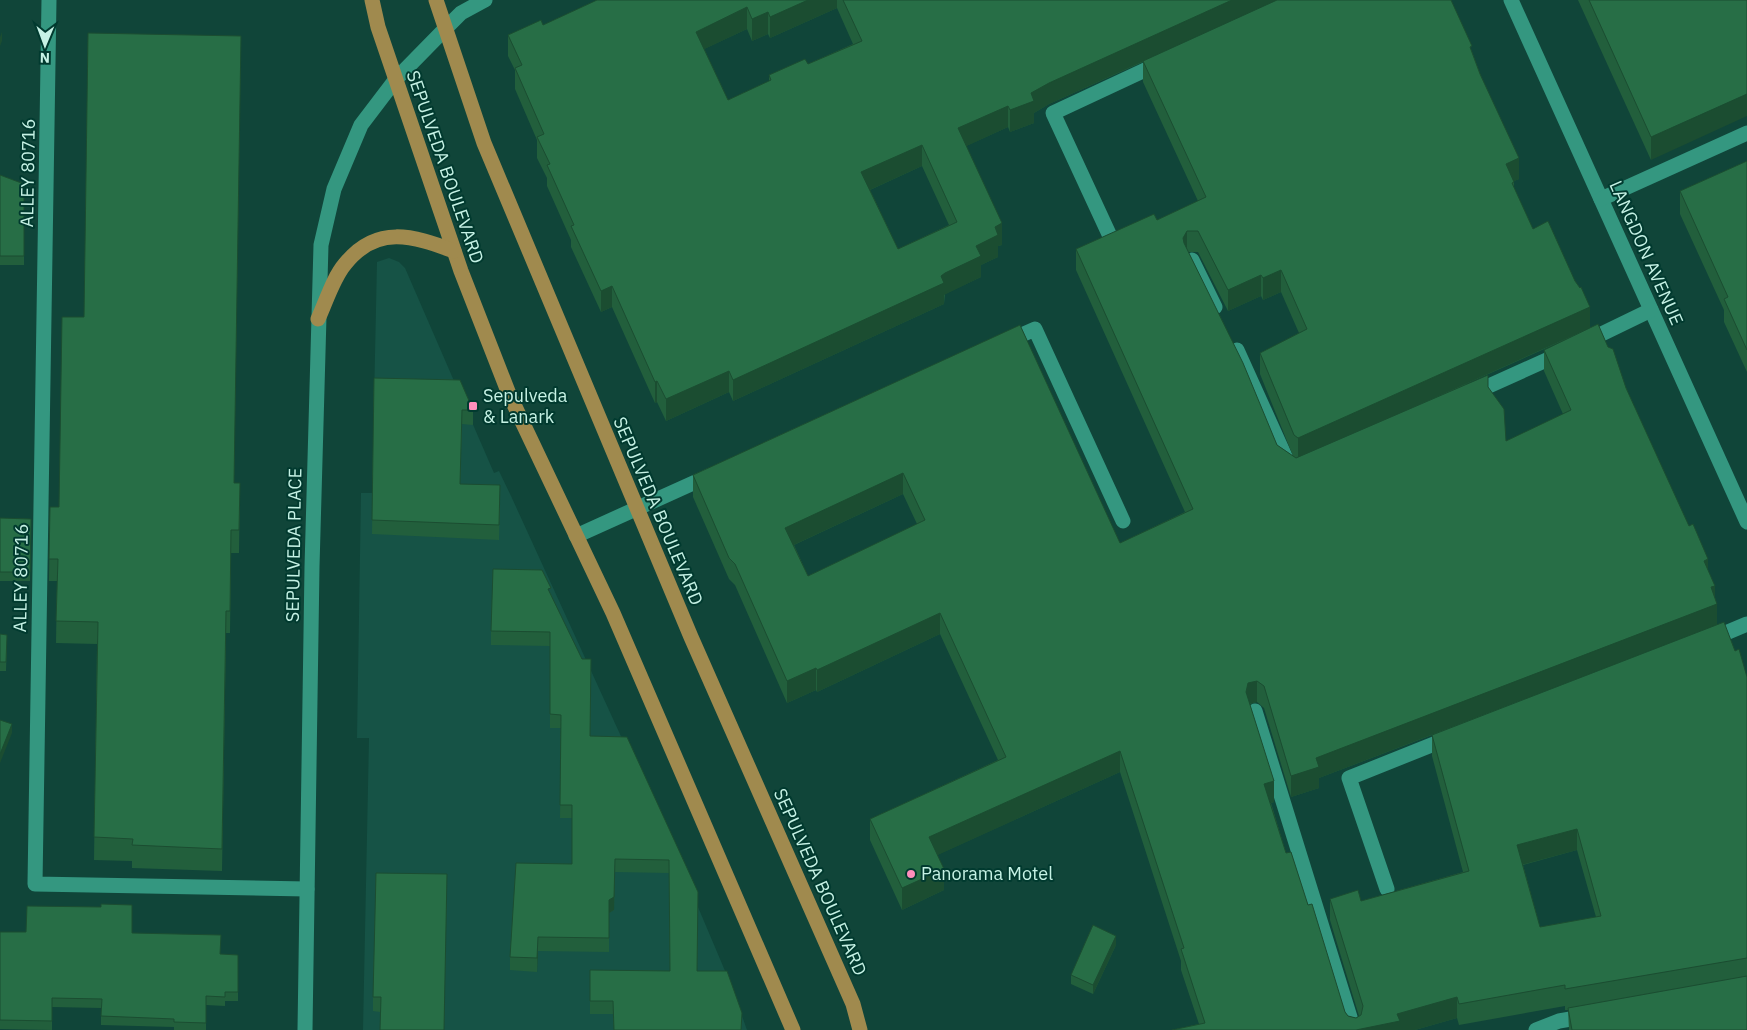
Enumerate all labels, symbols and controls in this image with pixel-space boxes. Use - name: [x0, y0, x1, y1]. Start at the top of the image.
- north arrow: [20, 20, 70, 70]
- text: N: [40, 49, 50, 67]
- street label: SEPULVEDA BOULEVARD: [402, 67, 489, 266]
- street label: ALLEY 80716: [15, 118, 40, 228]
- street label: LANGDON AVENUE: [1604, 177, 1689, 329]
- place label: Sepulveda & Lanark: [483, 384, 568, 428]
- marker: Sepulveda & Lanark: [467, 400, 479, 412]
- street label: SEPULVEDA BOULEVARD: [608, 413, 709, 608]
- street label: SEPULVEDA PLACE: [281, 468, 306, 622]
- street label: ALLEY 80716: [8, 523, 33, 633]
- street label: SEPULVEDA BOULEVARD: [769, 785, 872, 979]
- place label: Panorama Motel: [921, 862, 1053, 885]
- marker: Panorama Motel: [905, 868, 917, 880]

